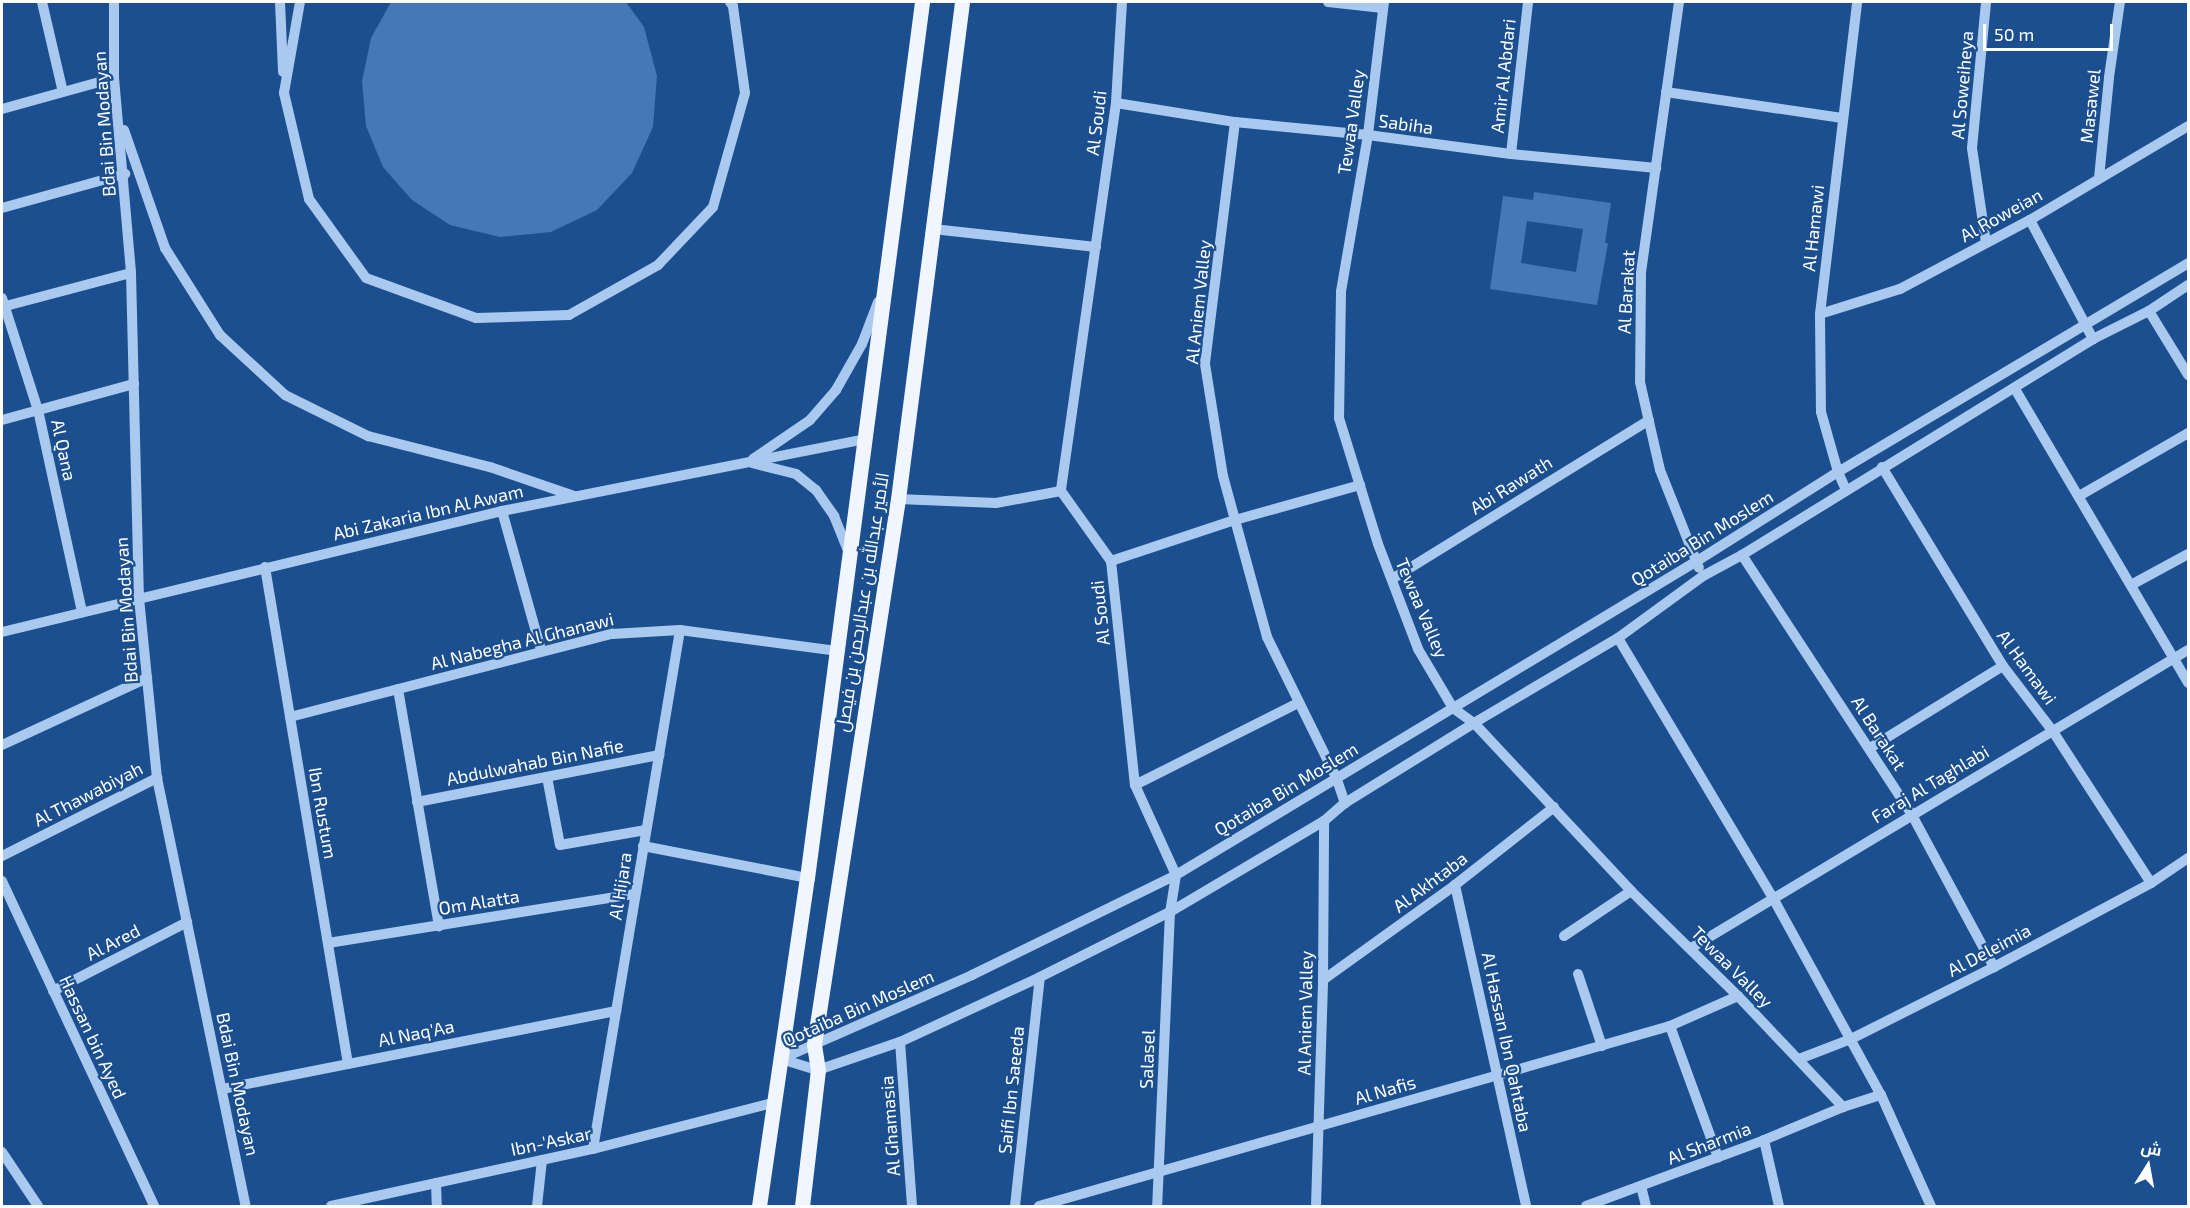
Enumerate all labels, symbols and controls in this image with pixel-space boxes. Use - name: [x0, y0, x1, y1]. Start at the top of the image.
- scale bar: [1986, 12, 2116, 50]
- street label: Amir Al Abdari: [1486, 17, 1520, 135]
- text: 50 m: [1994, 23, 2034, 45]
- street label: Al Soweiheya: [1946, 30, 1978, 140]
- street label: Bdai Bin Modayan: [88, 50, 120, 198]
- street label: Tewaa Valley: [1333, 68, 1369, 176]
- street label: Masawel: [2075, 68, 2105, 144]
- street label: Al Soudi: [1081, 89, 1111, 157]
- street label: Sabiha: [1377, 109, 1435, 139]
- street label: Al Hamawi: [1798, 183, 1828, 273]
- street label: Al Roweian: [1956, 183, 2046, 247]
- street label: Al Aniem Valley: [1181, 238, 1215, 366]
- street label: Al Barakat: [1613, 249, 1639, 335]
- street label: Al Qana: [47, 417, 81, 483]
- street label: Abi Rawath: [1466, 451, 1556, 519]
- street label: الأمير عبدالله بن عبدالرحمن بن فيصل: [831, 471, 893, 733]
- street label: Abi Zakaria Ibn Al Awam: [330, 479, 526, 545]
- street label: Qotaiba Bin Moslem: [1627, 485, 1777, 591]
- street label: Bdai Bin Modayan: [110, 536, 142, 684]
- street label: Tewaa Valley: [1391, 555, 1453, 661]
- street label: Al Soudi: [1086, 579, 1114, 647]
- street label: Al Nabegha Al Ghanawi: [428, 608, 616, 674]
- street label: Al Hamawi: [1993, 625, 2061, 709]
- street label: Al Barakat: [1847, 692, 1911, 774]
- street label: Abdulwahab Bin Nafie: [445, 734, 625, 790]
- street label: Qotaiba Bin Moslem: [1210, 738, 1362, 840]
- street label: Faraj Al Taghlabi: [1867, 740, 1993, 828]
- street label: Al Thawabiyah: [29, 757, 147, 831]
- street label: Ibn Rustum: [304, 765, 342, 861]
- street label: Al Akhtaba: [1388, 847, 1472, 917]
- street label: Al Hijara: [604, 850, 636, 922]
- street label: Om Alatta: [437, 885, 521, 919]
- street label: Al Ared: [82, 919, 144, 965]
- street label: Al Deleimia: [1943, 919, 2035, 981]
- street label: Tewaa Valley: [1687, 922, 1777, 1012]
- street label: Al Aniem Valley: [1293, 950, 1317, 1076]
- street label: Al Hassan Ibn Qahtaba: [1477, 950, 1537, 1134]
- street label: Qotaiba Bin Moslem: [779, 965, 937, 1051]
- street label: Hassan bin Ayed: [55, 972, 131, 1102]
- street label: Bdai Bin Modayan: [212, 1010, 264, 1158]
- street label: Al Naq'Aa: [376, 1015, 456, 1051]
- street label: Saifi Ibn Saeeda: [994, 1025, 1028, 1155]
- street label: Salasel: [1135, 1029, 1159, 1089]
- street label: Al Nafis: [1352, 1071, 1418, 1109]
- street label: Al Ghamasia: [876, 1075, 904, 1177]
- street label: Al Sharmia: [1664, 1117, 1754, 1169]
- street label: Ibn-'Askar: [509, 1122, 593, 1160]
- north arrow: [2118, 1136, 2178, 1196]
- text: ش: [2140, 1137, 2163, 1159]

